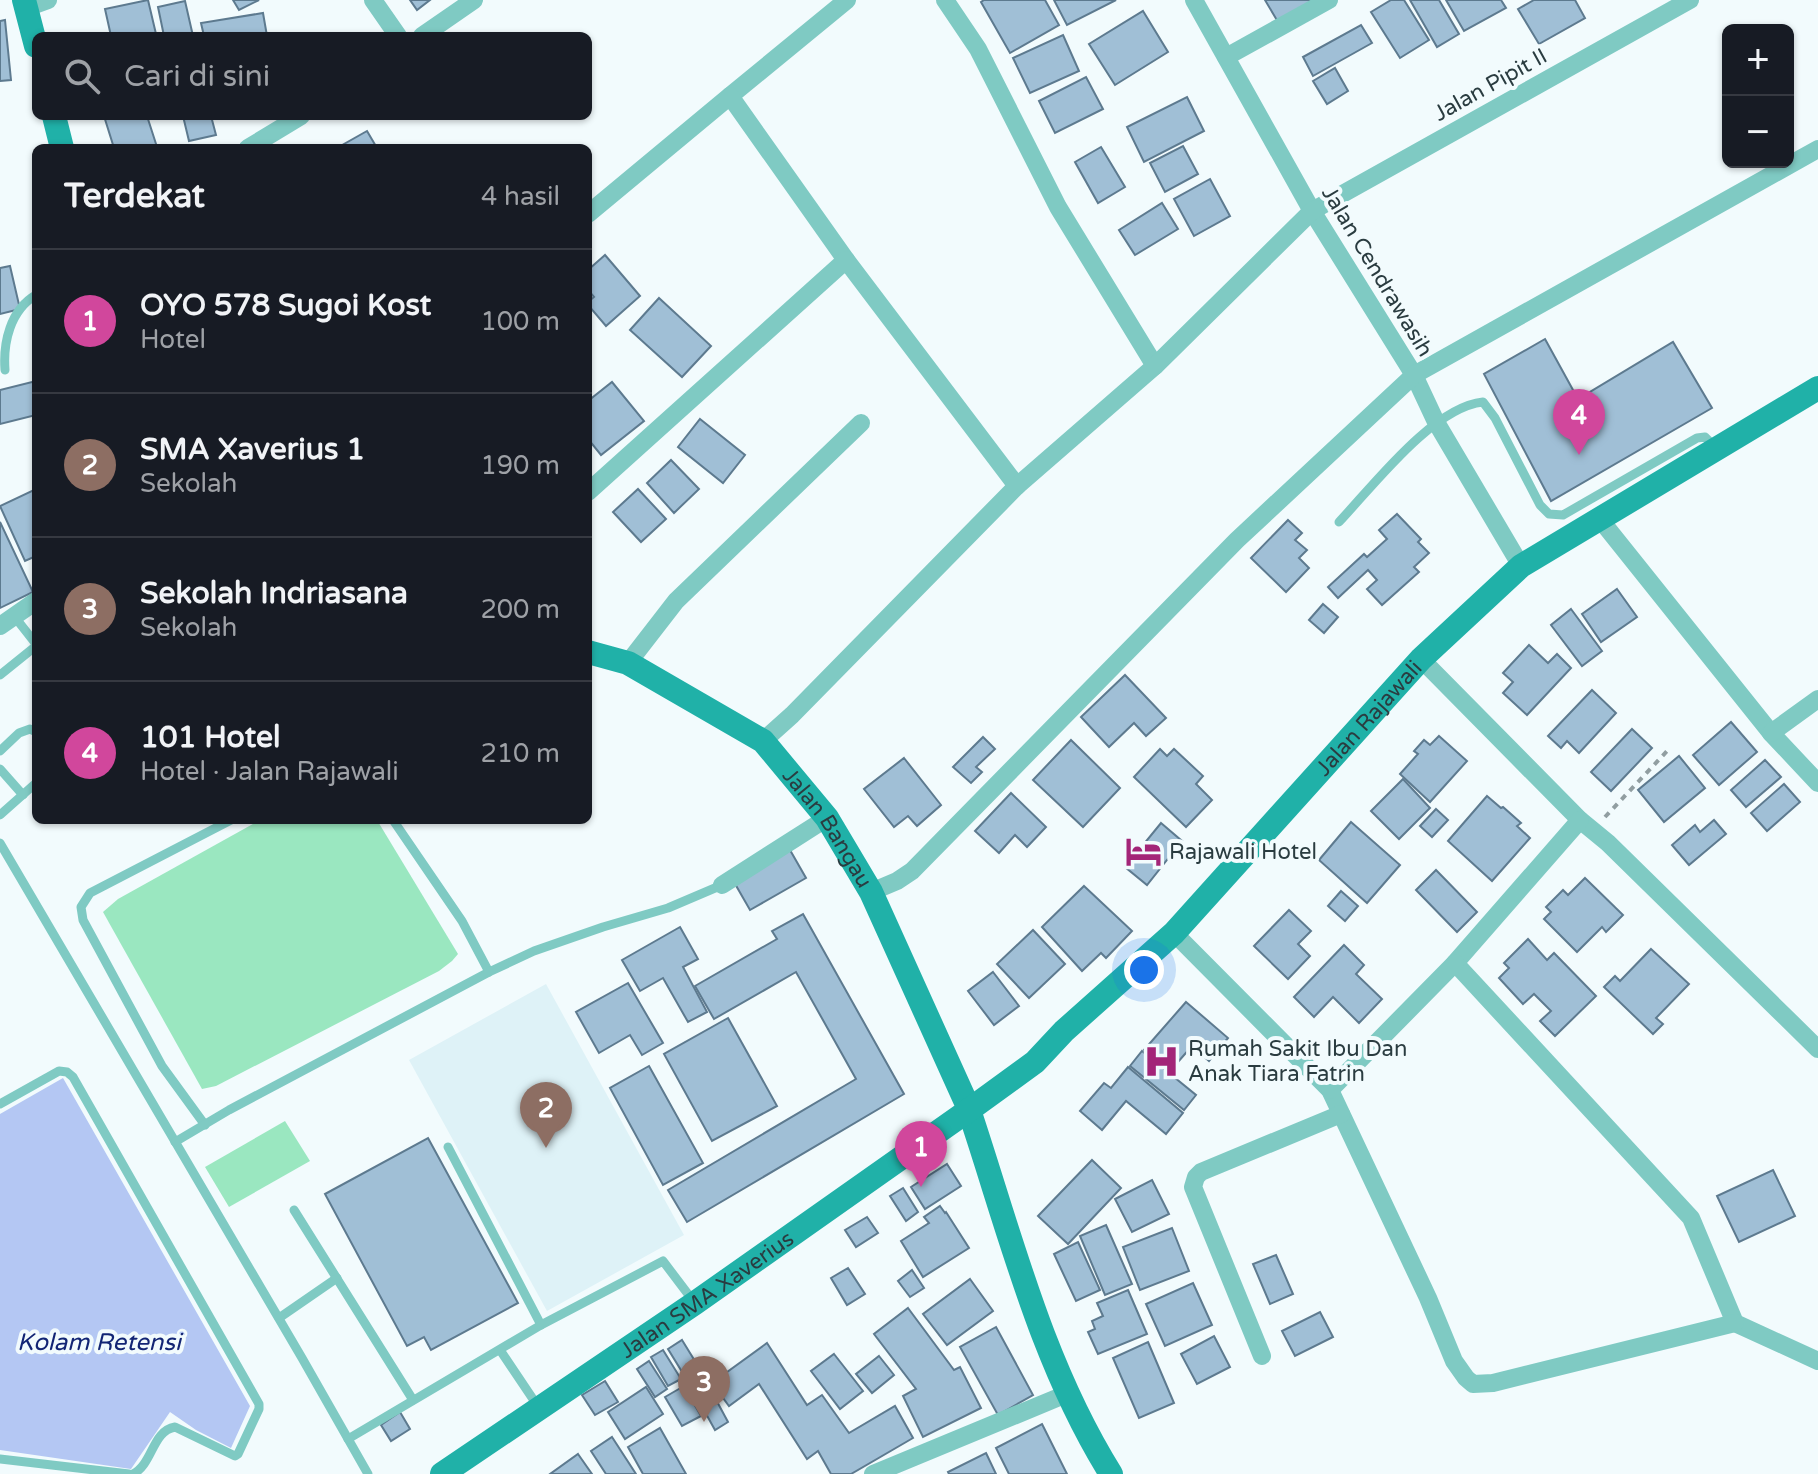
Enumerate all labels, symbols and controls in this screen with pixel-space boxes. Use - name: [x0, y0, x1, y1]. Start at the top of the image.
- map controls: [1722, 24, 1794, 168]
- button: +: [1722, 24, 1794, 96]
- search box: [32, 32, 592, 120]
- street label: Jalan Pipit II: [1429, 43, 1552, 127]
- icon: search: [60, 54, 104, 98]
- text: Cari di sini: [124, 58, 270, 95]
- button: −: [1722, 96, 1794, 168]
- text: Terdekat: [64, 176, 205, 217]
- text: 4 hasil: [481, 181, 560, 212]
- street label: Jalan Cendrawasih: [1316, 182, 1438, 361]
- text: OYO 578 Sugoi Kost: [140, 287, 431, 324]
- text: 1: [82, 306, 98, 337]
- text: 100 m: [480, 306, 560, 337]
- text: Hotel: [140, 324, 206, 355]
- pin: 4: [1553, 389, 1605, 455]
- text: SMA Xaverius 1: [140, 431, 365, 468]
- text: 2: [82, 450, 98, 481]
- text: 190 m: [480, 450, 560, 481]
- text: Sekolah: [140, 468, 237, 499]
- text: Sekolah Indriasana: [140, 575, 408, 612]
- text: 3: [82, 594, 98, 625]
- text: 200 m: [480, 594, 560, 625]
- text: Sekolah: [140, 612, 237, 643]
- street label: Jalan Rajawali: [1310, 655, 1428, 781]
- text: 101 Hotel: [140, 719, 280, 756]
- text: 4: [82, 738, 98, 769]
- text: 210 m: [480, 738, 560, 769]
- text: Hotel · Jalan Rajawali: [140, 756, 399, 787]
- street label: Jalan Bangau: [777, 763, 877, 893]
- hotel icon: Rajawali Hotel: [1124, 832, 1162, 870]
- place label: Rajawali Hotel: [1169, 839, 1317, 865]
- your location: [1124, 950, 1164, 990]
- place label: Rumah Sakit Ibu Dan Anak Tiara Fatrin: [1188, 1036, 1407, 1087]
- hospital icon: Rumah Sakit Ibu Dan Anak Tiara Fatrin: [1143, 1042, 1181, 1080]
- pin: 2: [520, 1082, 572, 1148]
- pin: 1: [895, 1121, 947, 1187]
- street label: Jalan SMA Xaverius: [615, 1226, 799, 1364]
- water label: Kolam Retensi: [17, 1328, 184, 1357]
- pin: 3: [678, 1356, 730, 1422]

